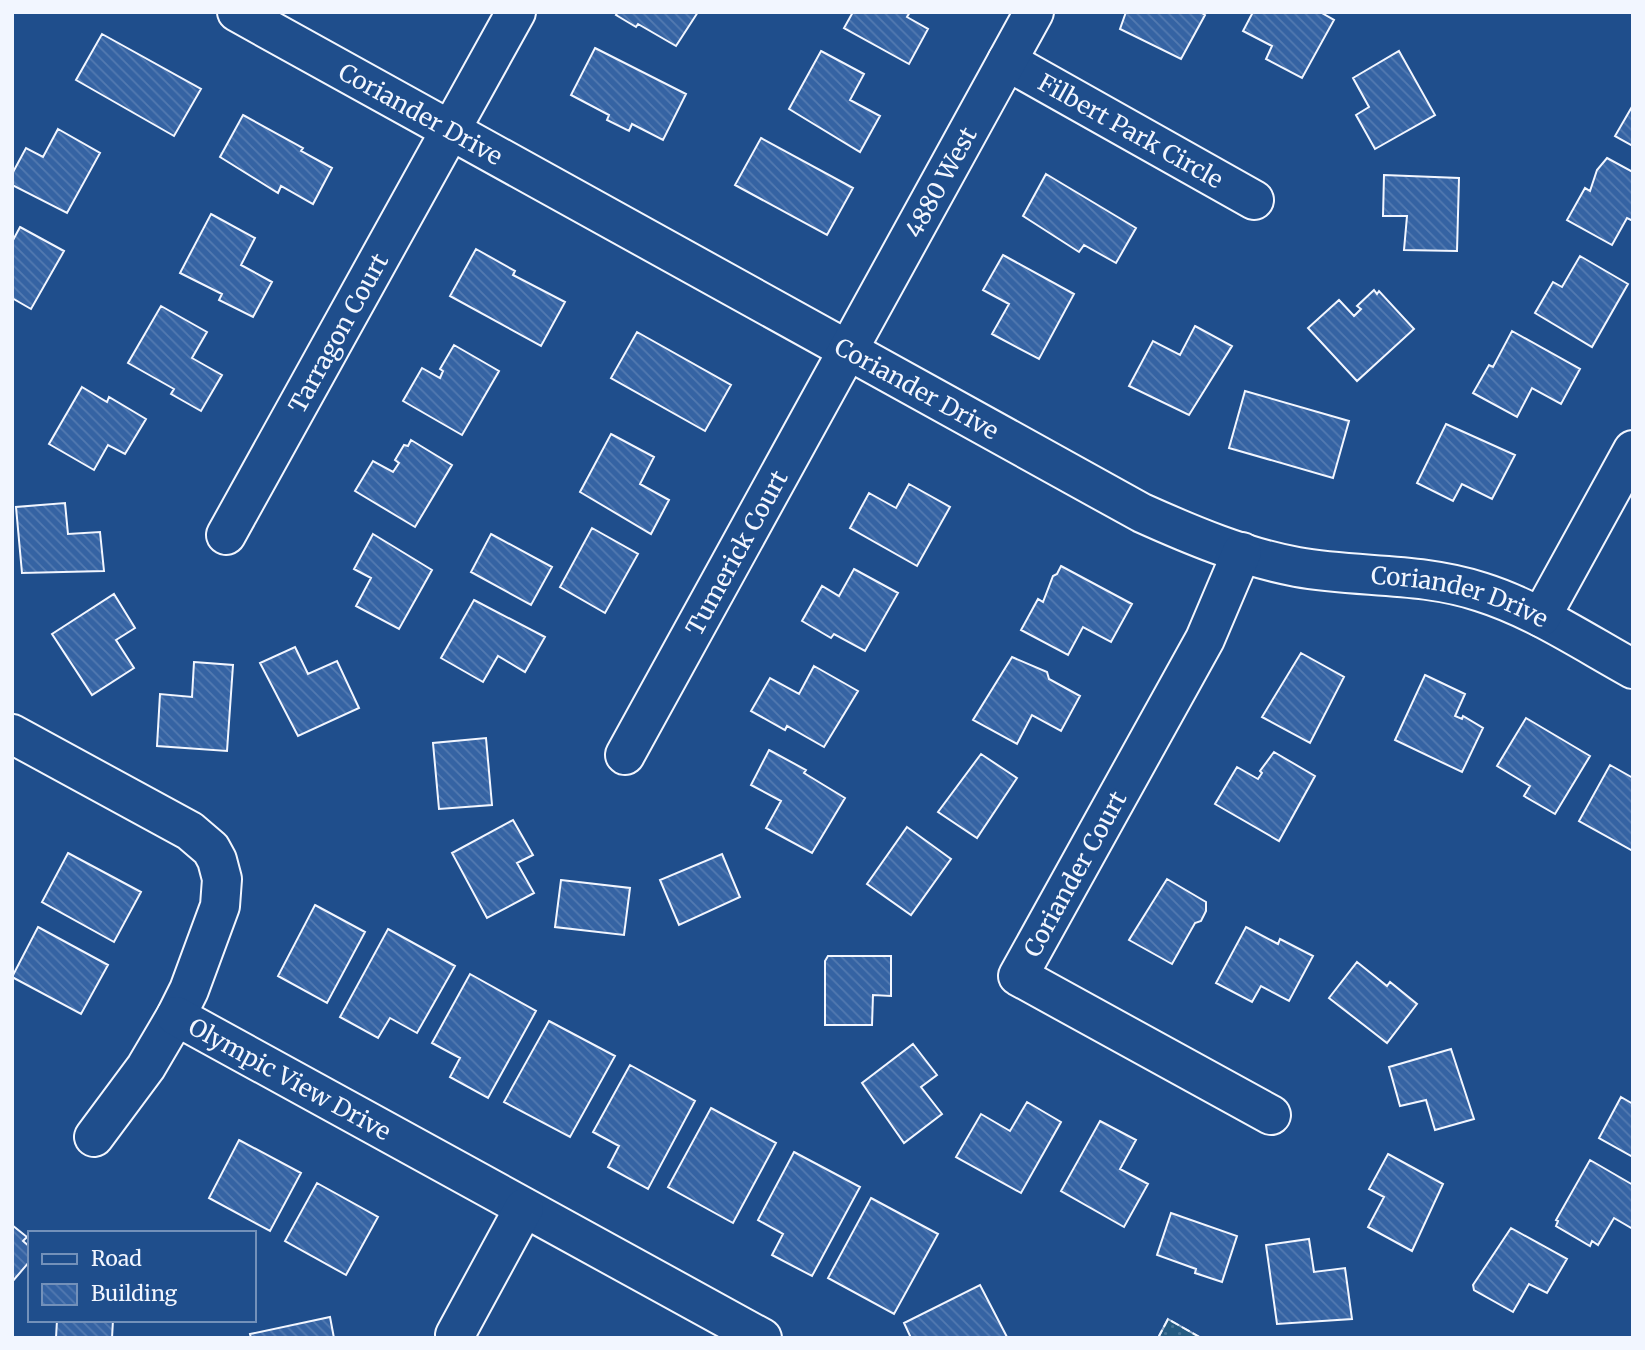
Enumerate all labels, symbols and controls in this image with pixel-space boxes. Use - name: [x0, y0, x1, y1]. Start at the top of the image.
- street label: Coriander Drive: [333, 56, 508, 172]
- street label: Filbert Park Circle: [1033, 66, 1229, 195]
- street label: 4880 West: [898, 121, 983, 243]
- street label: Tarragon Court: [281, 247, 395, 418]
- street label: Coriander Drive: [829, 331, 1004, 446]
- street label: Tumerick Court: [679, 464, 795, 641]
- street label: Coriander Drive: [1370, 559, 1554, 634]
- street label: Coriander Court: [1017, 785, 1134, 962]
- street label: Olympic View Drive: [183, 1011, 397, 1147]
- legend: [28, 1231, 256, 1322]
- text: Road: [91, 1245, 142, 1272]
- text: Building: [91, 1280, 178, 1307]

